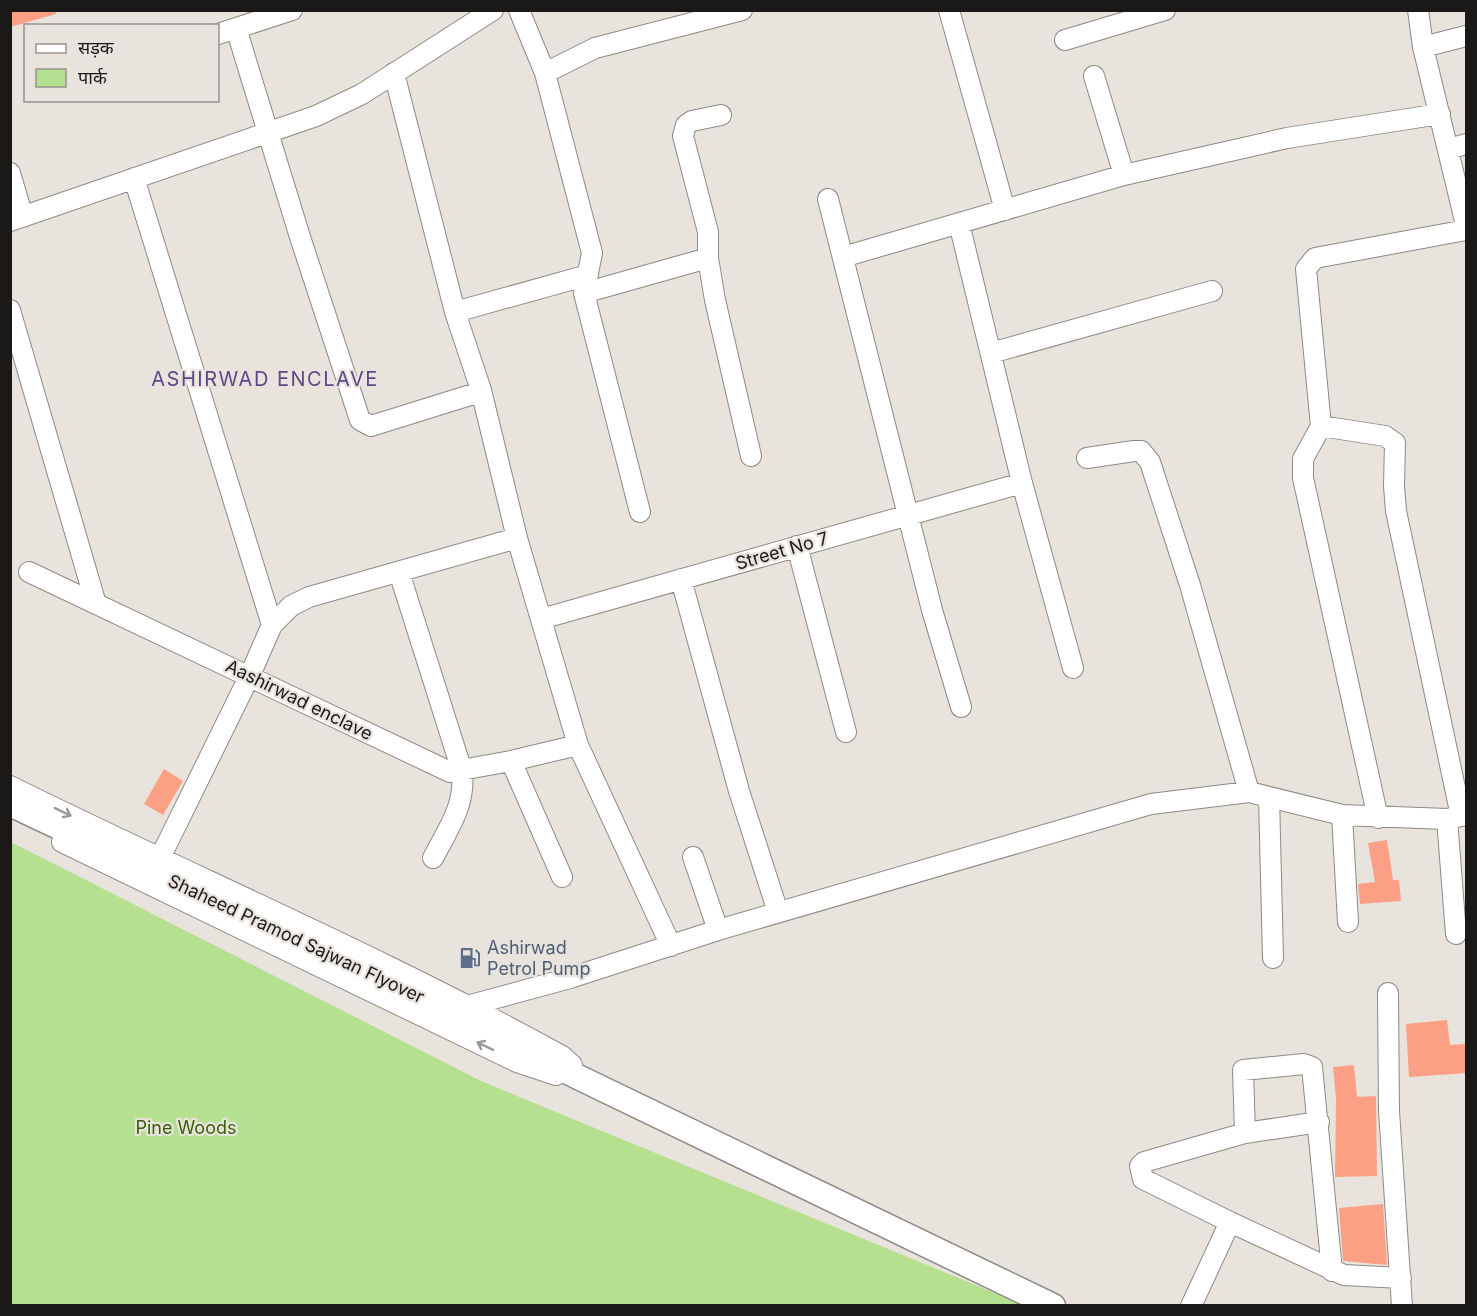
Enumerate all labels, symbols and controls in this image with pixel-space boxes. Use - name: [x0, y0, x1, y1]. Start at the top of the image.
- legend: [24, 24, 219, 102]
- text: सड़क: [78, 37, 115, 58]
- text: पार्क: [78, 67, 108, 88]
- district label: ASHIRWAD ENCLAVE: [151, 367, 379, 391]
- street label: Street No 7: [733, 527, 831, 574]
- street label: Aashirwad enclave: [222, 655, 376, 744]
- one-way arrow: [53, 806, 71, 818]
- street label: Shaheed Pramod Sajwan Flyover: [165, 870, 428, 1007]
- place label: Ashirwad Petrol Pump: [487, 937, 590, 979]
- fuel station icon: Ashirwad Petrol Pump: [458, 946, 482, 970]
- one-way arrow: [476, 1040, 494, 1052]
- park label: Pine Woods: [136, 1117, 236, 1138]

